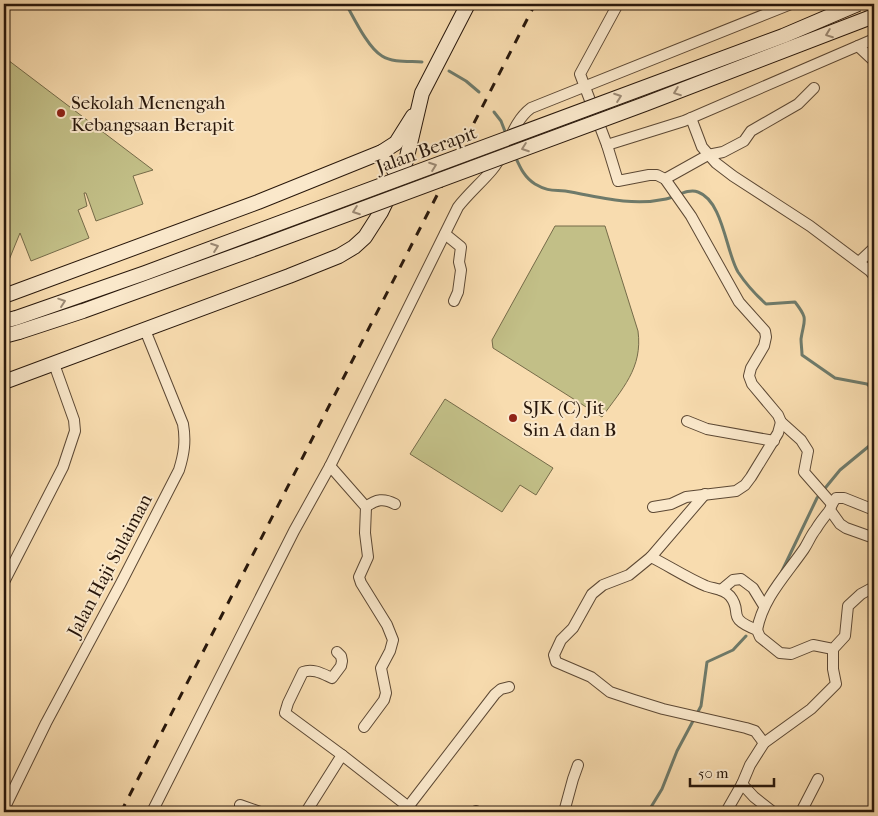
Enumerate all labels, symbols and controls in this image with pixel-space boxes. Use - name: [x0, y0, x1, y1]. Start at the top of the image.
- one-way arrow: [825, 28, 834, 38]
- one-way arrow: [673, 86, 682, 96]
- place label: Sekolah Menengah Kebangsaan Berapit: [71, 92, 235, 136]
- one-way arrow: [614, 93, 622, 103]
- marker: Sekolah Menengah Kebangsaan Berapit: [55, 107, 67, 119]
- street label: Jalan Berapit: [371, 121, 480, 179]
- one-way arrow: [521, 142, 529, 152]
- one-way arrow: [428, 162, 437, 172]
- one-way arrow: [352, 205, 361, 215]
- one-way arrow: [211, 243, 219, 253]
- one-way arrow: [58, 298, 66, 308]
- place label: SJK (C) Jit Sin A dan B: [523, 397, 616, 441]
- marker: SJK (C) Jit Sin A dan B: [507, 412, 519, 424]
- street label: Jalan Haji Sulaiman: [62, 490, 157, 643]
- scale bar: [690, 756, 774, 788]
- text: 50 m: [698, 764, 729, 782]

